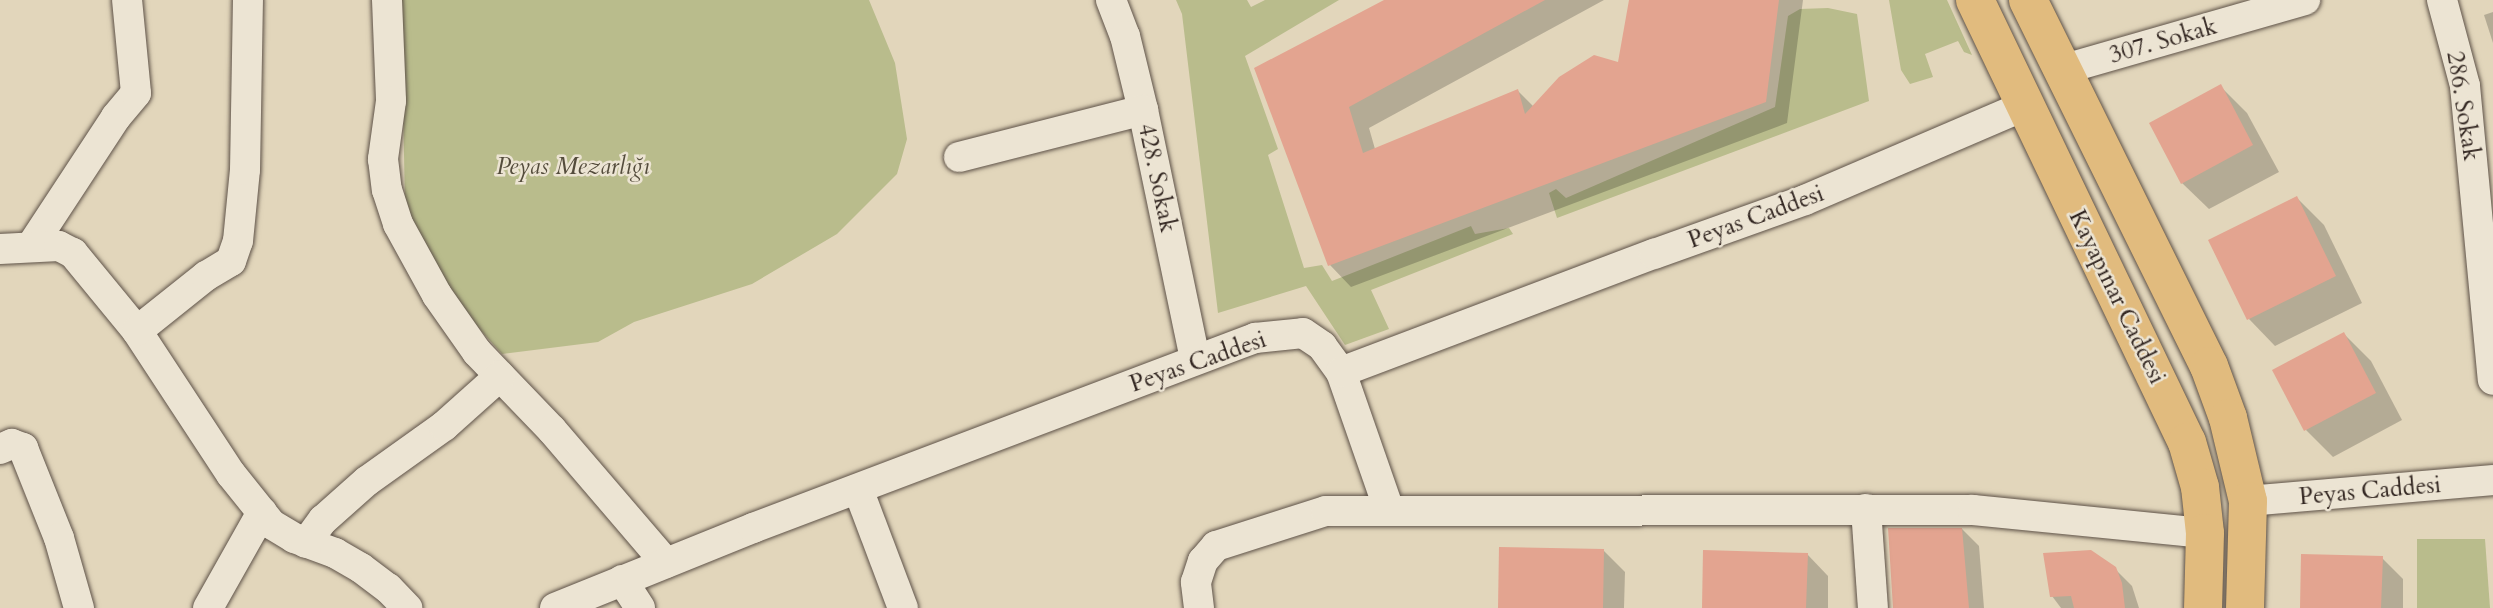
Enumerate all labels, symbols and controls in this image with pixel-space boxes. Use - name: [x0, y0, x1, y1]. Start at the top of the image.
- street label: 307. Sokak: [2106, 12, 2220, 70]
- street label: 286. Sokak: [2440, 49, 2486, 163]
- street label: 428. Sokak: [1131, 121, 1183, 235]
- park label: Peyas Mezarlığı: [496, 153, 650, 181]
- street label: Peyas Caddesi: [1684, 179, 1828, 255]
- street label: Kayapınar Caddesi: [2062, 205, 2172, 389]
- street label: Peyas Caddesi: [1126, 325, 1270, 399]
- street label: Peyas Caddesi: [2298, 470, 2442, 512]

